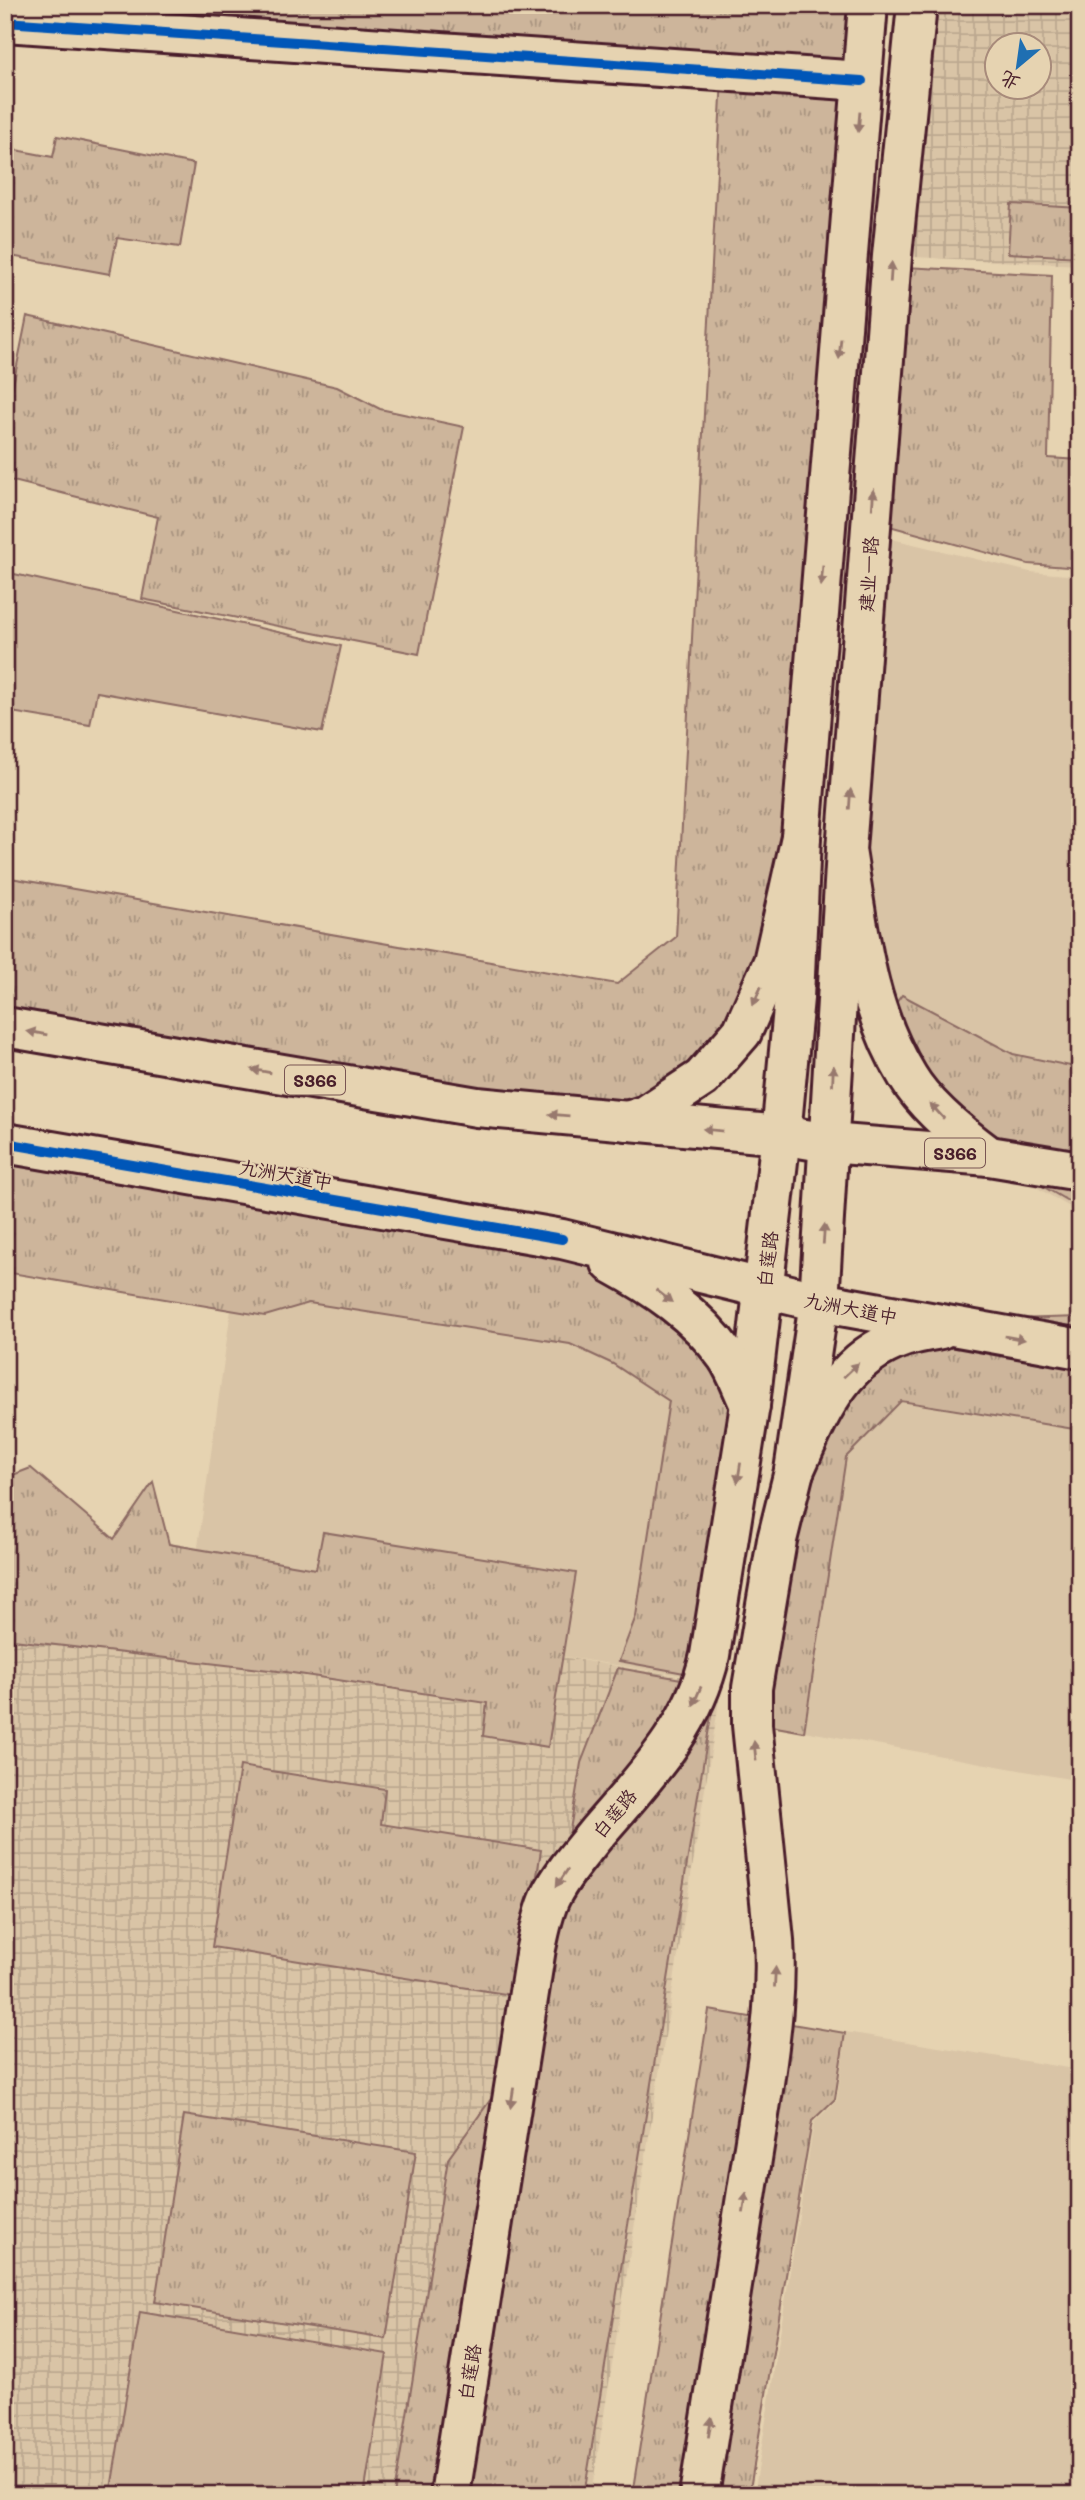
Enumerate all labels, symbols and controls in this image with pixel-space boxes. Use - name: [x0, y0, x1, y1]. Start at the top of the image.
- north arrow: [984, 32, 1054, 102]
- text: 北: [995, 66, 1024, 97]
- one-way arrow: [853, 111, 864, 133]
- one-way arrow: [886, 261, 897, 283]
- one-way arrow: [834, 338, 845, 360]
- one-way arrow: [868, 488, 879, 510]
- street label: 建业一路: [853, 535, 883, 613]
- one-way arrow: [816, 565, 827, 587]
- one-way arrow: [845, 788, 856, 810]
- one-way arrow: [751, 986, 762, 1007]
- one-way arrow: [26, 1027, 48, 1038]
- one-way arrow: [828, 1064, 839, 1086]
- one-way arrow: [250, 1065, 272, 1076]
- road number: S366: [285, 1065, 345, 1094]
- one-way arrow: [930, 1103, 945, 1120]
- one-way arrow: [548, 1109, 570, 1120]
- one-way arrow: [702, 1124, 724, 1135]
- road number: S366: [925, 1138, 985, 1168]
- street label: 九洲大道中: [237, 1153, 335, 1195]
- one-way arrow: [818, 1223, 829, 1245]
- street label: 白莲路: [751, 1229, 783, 1289]
- street label: 九洲大道中: [802, 1287, 900, 1329]
- one-way arrow: [655, 1288, 673, 1302]
- one-way arrow: [1004, 1333, 1026, 1344]
- one-way arrow: [842, 1362, 859, 1378]
- one-way arrow: [733, 1462, 744, 1484]
- one-way arrow: [692, 1686, 703, 1707]
- one-way arrow: [749, 1740, 760, 1762]
- street label: 白莲路: [586, 1783, 642, 1843]
- one-way arrow: [556, 1868, 569, 1888]
- one-way arrow: [769, 1966, 780, 1988]
- one-way arrow: [507, 2087, 518, 2109]
- one-way arrow: [740, 2192, 751, 2214]
- street label: 白莲路: [452, 2342, 486, 2402]
- one-way arrow: [705, 2416, 716, 2438]

